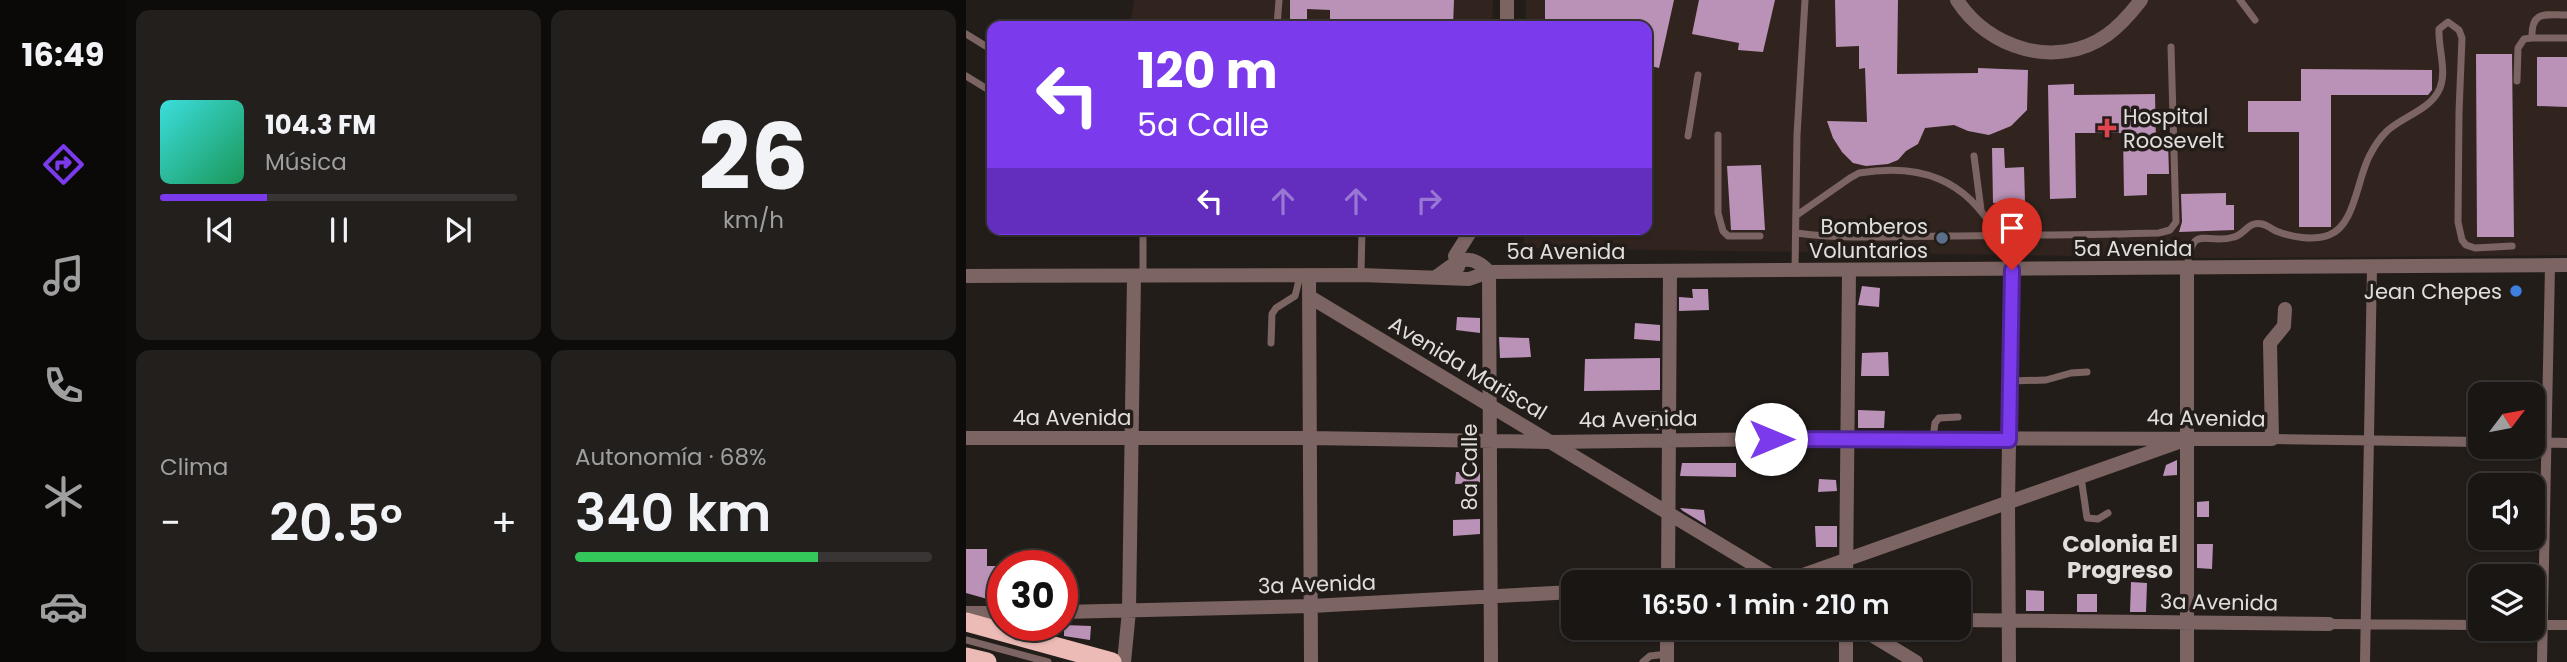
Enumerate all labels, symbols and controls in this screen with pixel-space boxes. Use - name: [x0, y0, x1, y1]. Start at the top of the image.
- text: 16:49: [22, 32, 104, 77]
- text: 120 m: [1137, 37, 1278, 105]
- icon: left: [1022, 49, 1113, 140]
- text: 26: [699, 93, 808, 221]
- text: 5a Calle: [1137, 102, 1269, 147]
- place label: Hospital Roosevelt: [2123, 102, 2224, 155]
- text: 104.3 FM: [265, 107, 376, 143]
- marker: Hospital Roosevelt: [2097, 118, 2117, 138]
- icon: directions: [39, 140, 88, 189]
- text: Música: [265, 146, 347, 178]
- icon: left: [1191, 182, 1229, 220]
- icon: ahead: [1264, 182, 1302, 220]
- icon: ahead: [1337, 182, 1375, 220]
- icon: right: [1410, 182, 1448, 220]
- pin: [1982, 198, 2042, 270]
- text: km/h: [723, 204, 784, 236]
- icon: arrive: [1993, 209, 2031, 247]
- icon: previous: [201, 211, 239, 249]
- icon: pause: [320, 211, 358, 249]
- icon: next: [439, 211, 477, 249]
- place label: Bomberos Voluntarios: [1809, 212, 1928, 265]
- marker: Bomberos Voluntarios: [1934, 230, 1950, 246]
- street label: 5a Avenida: [2074, 234, 2192, 263]
- street label: 5a Avenida: [1507, 237, 1625, 266]
- icon: music: [39, 251, 88, 300]
- place label: Jean Chepes: [2364, 277, 2502, 306]
- marker: Jean Chepes: [2508, 283, 2524, 299]
- street label: Avenida Mariscal: [1383, 309, 1553, 427]
- icon: phone: [39, 361, 88, 410]
- north arrow: [2468, 382, 2544, 458]
- map controls: [2468, 382, 2545, 641]
- position arrow: [1734, 402, 1808, 476]
- street label: 4a Avenida: [2146, 402, 2266, 434]
- street label: 4a Avenida: [1013, 403, 1131, 432]
- street label: 4a Avenida: [1578, 403, 1698, 435]
- street label: 8a Calle: [1455, 424, 1484, 510]
- text: Autonomía · 68%: [575, 441, 766, 473]
- text: Clima: [160, 451, 228, 483]
- icon: climate: [39, 472, 88, 521]
- button: sound: [2468, 473, 2545, 550]
- text: 340 km: [575, 476, 771, 549]
- text: 20.5°: [269, 486, 403, 559]
- text: −: [160, 496, 181, 549]
- text: +: [491, 496, 517, 549]
- district label: Colonia El Progreso: [2062, 528, 2178, 586]
- speed limit sign: 30: [987, 550, 1078, 641]
- button: layers: [2468, 564, 2545, 641]
- street label: 3a Avenida: [1257, 567, 1377, 601]
- icon: car: [39, 582, 88, 631]
- street label: 3a Avenida: [2160, 586, 2278, 618]
- text: 16:50 · 1 min · 210 m: [1642, 587, 1890, 623]

